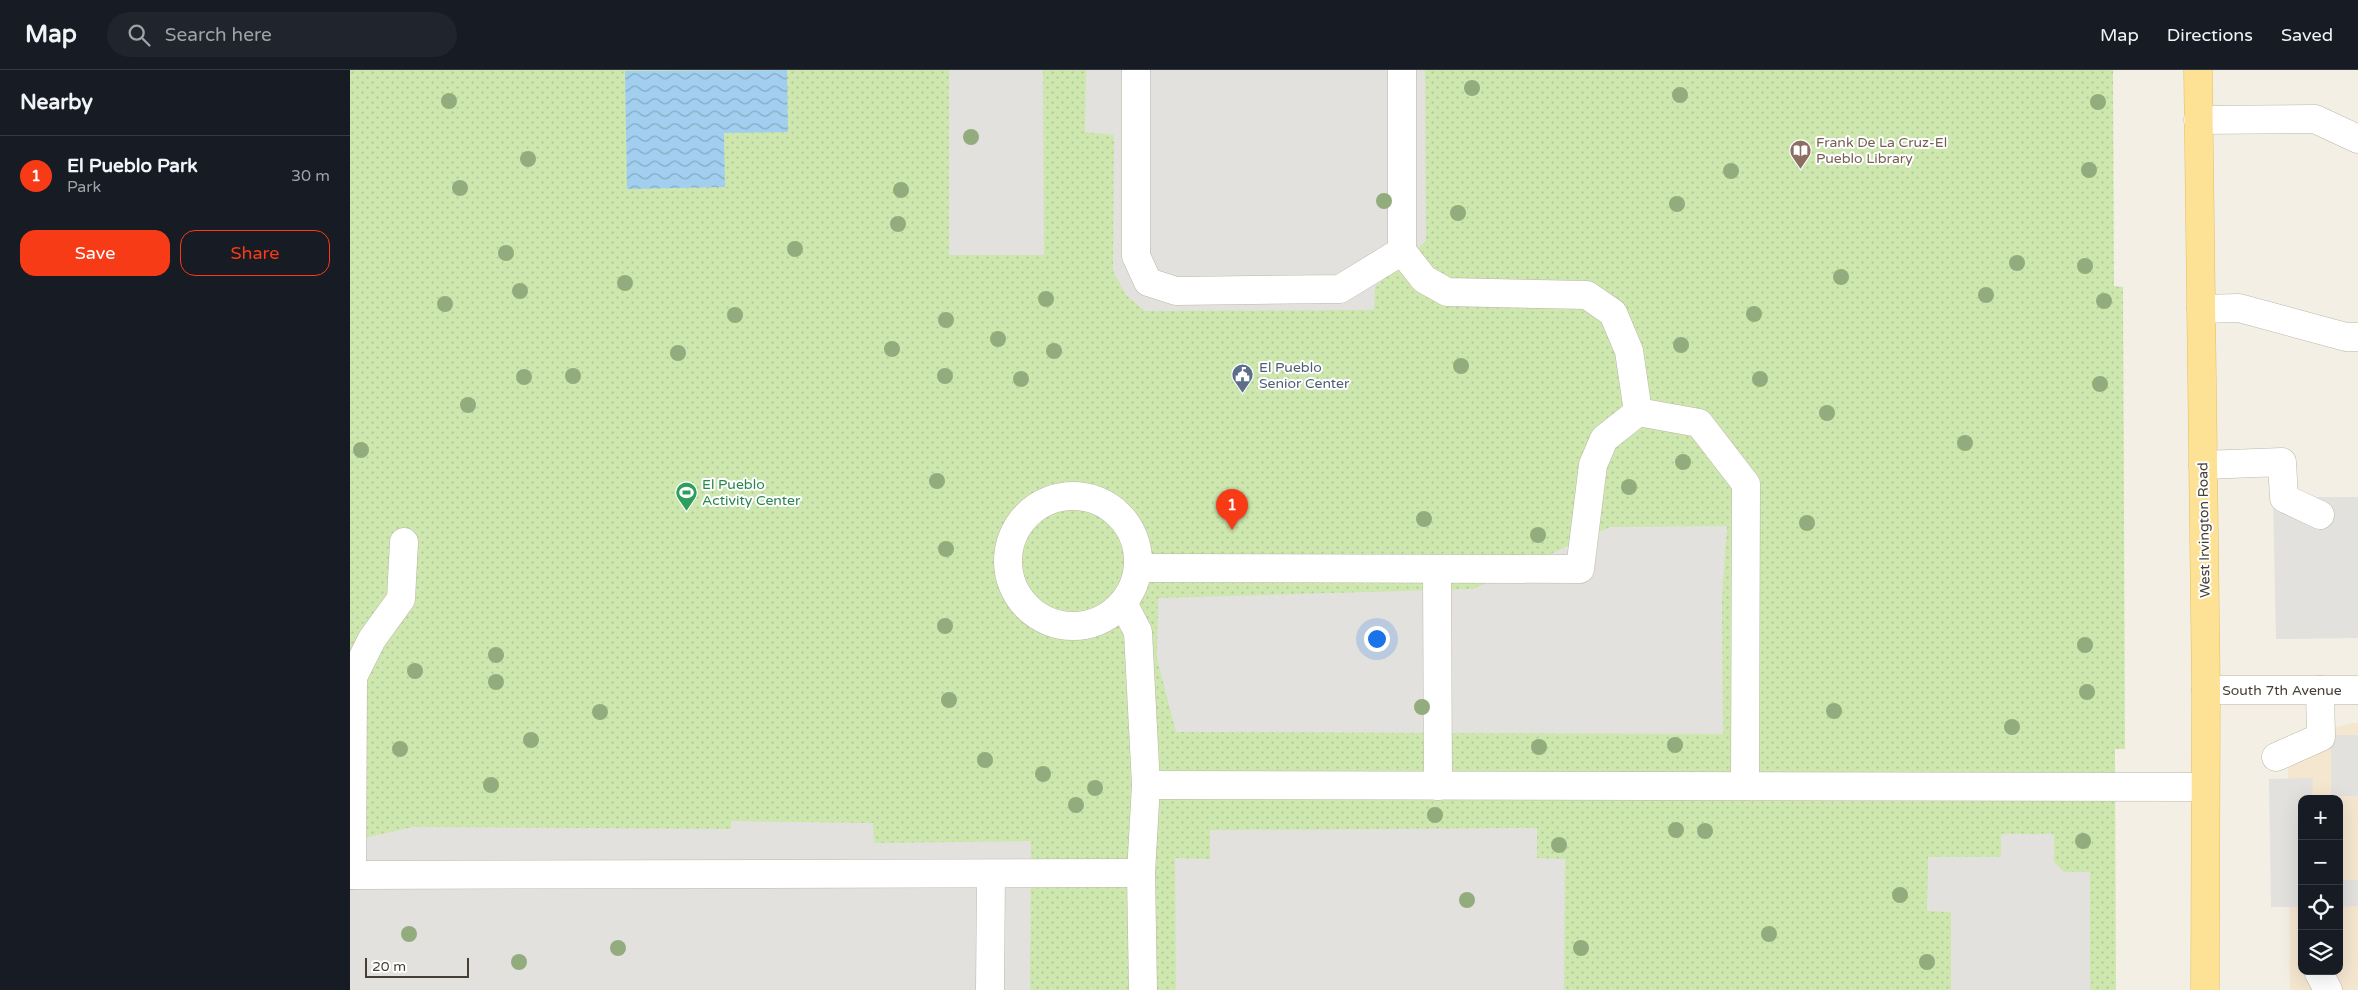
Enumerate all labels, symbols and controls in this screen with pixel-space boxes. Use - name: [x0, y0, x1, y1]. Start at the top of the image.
- search box: [107, 12, 457, 57]
- text: Map: [25, 20, 77, 49]
- icon: search: [125, 21, 153, 49]
- text: Search here: [165, 24, 272, 46]
- text: Map: [2100, 24, 2139, 46]
- text: Directions: [2167, 24, 2253, 46]
- text: Saved: [2281, 24, 2333, 46]
- text: Nearby: [20, 90, 93, 115]
- place label: Frank De La Cruz-El Pueblo Library: [1816, 134, 1947, 167]
- library icon: Frank De La Cruz-El Pueblo Library: [1788, 138, 1812, 169]
- text: El Pueblo Park: [67, 155, 198, 177]
- text: 1: [31, 166, 41, 186]
- text: 30 m: [291, 166, 330, 186]
- text: Park: [67, 177, 101, 197]
- button: Save: [20, 230, 170, 276]
- button: Share: [180, 230, 330, 276]
- place label: El Pueblo Senior Center: [1259, 359, 1350, 392]
- public building icon: El Pueblo Senior Center: [1231, 363, 1255, 394]
- street label: West Irvington Road: [2194, 462, 2214, 598]
- place label: El Pueblo Activity Center: [702, 476, 801, 509]
- sports icon: El Pueblo Activity Center: [674, 480, 698, 511]
- pin: 1: [1216, 489, 1248, 530]
- your location: [1364, 626, 1390, 652]
- street label: South 7th Avenue: [2222, 682, 2342, 699]
- map controls: [2298, 795, 2343, 975]
- button: +: [2298, 795, 2343, 840]
- button: −: [2298, 840, 2343, 885]
- button: locate: [2298, 885, 2343, 930]
- button: layers: [2298, 930, 2343, 975]
- scale bar: [365, 955, 469, 978]
- text: 20 m: [372, 958, 406, 975]

